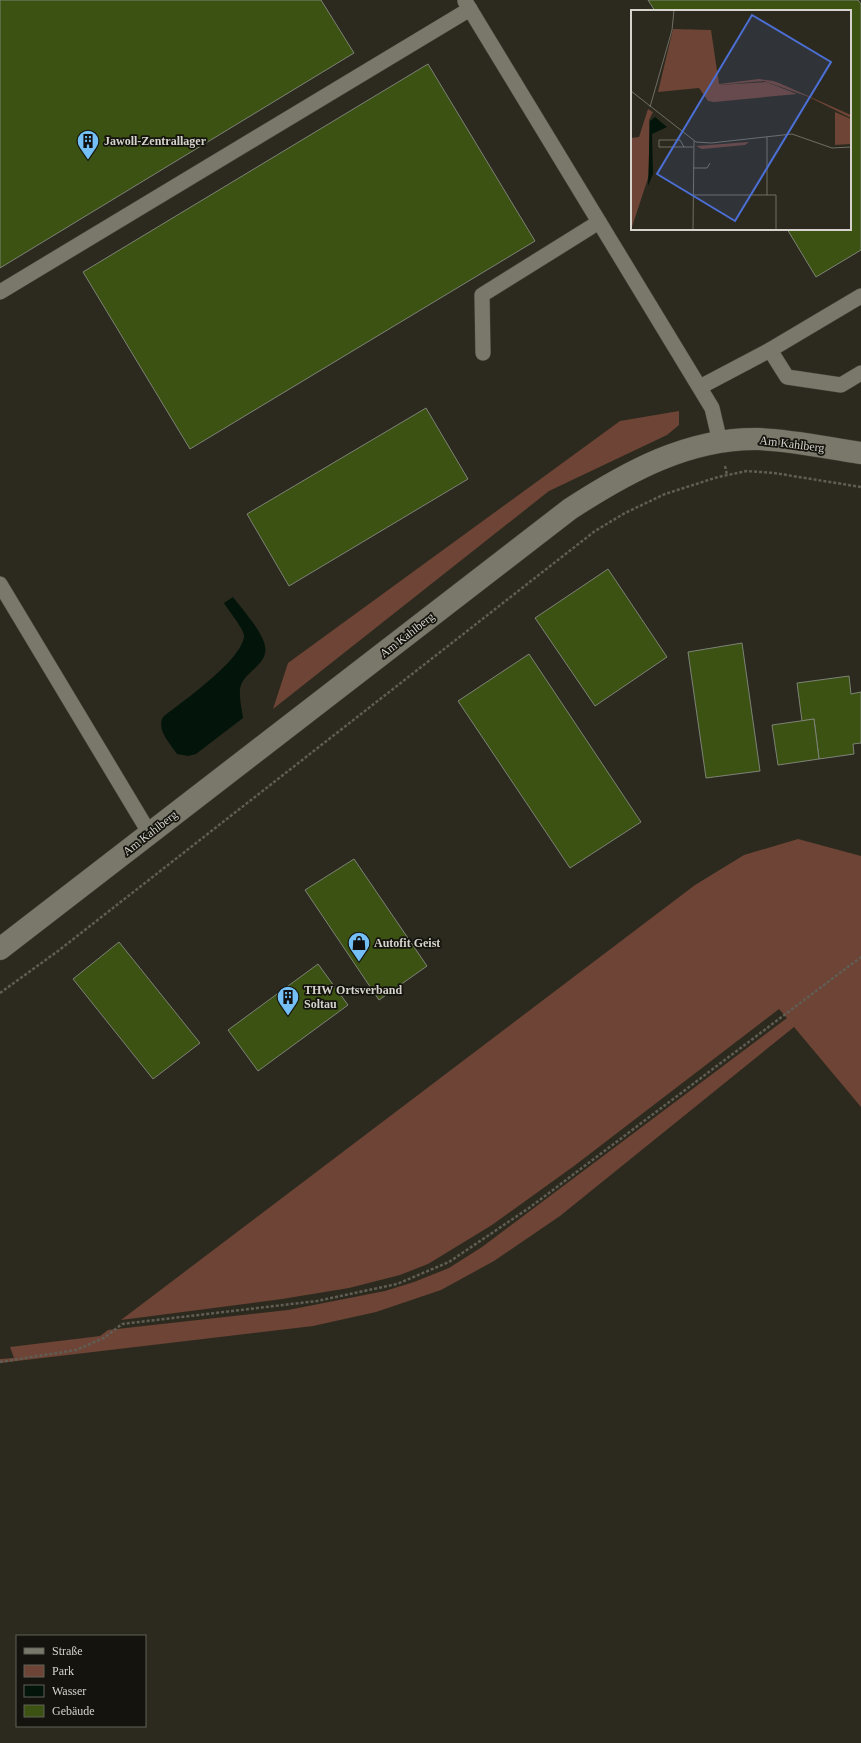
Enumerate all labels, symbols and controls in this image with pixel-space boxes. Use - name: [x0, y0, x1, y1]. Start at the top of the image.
- inset map: [631, 10, 851, 230]
- building icon: Jawoll-Zentrallager: [75, 128, 101, 161]
- place label: Jawoll-Zentrallager: [104, 134, 207, 148]
- street label: Am Kahlberg: [759, 433, 825, 455]
- street label: Am Kahlberg: [377, 609, 437, 661]
- street label: Am Kahlberg: [120, 807, 180, 859]
- shop icon: Autofit Geist: [346, 930, 372, 963]
- place label: Autofit Geist: [374, 936, 440, 950]
- place label: THW Ortsverband Soltau: [304, 983, 402, 1011]
- building icon: THW Ortsverband Soltau: [275, 984, 301, 1017]
- legend: [16, 1635, 146, 1727]
- text: Straße: [52, 1644, 83, 1658]
- text: Park: [52, 1664, 74, 1678]
- text: Wasser: [52, 1684, 86, 1698]
- text: Gebäude: [52, 1704, 95, 1718]

